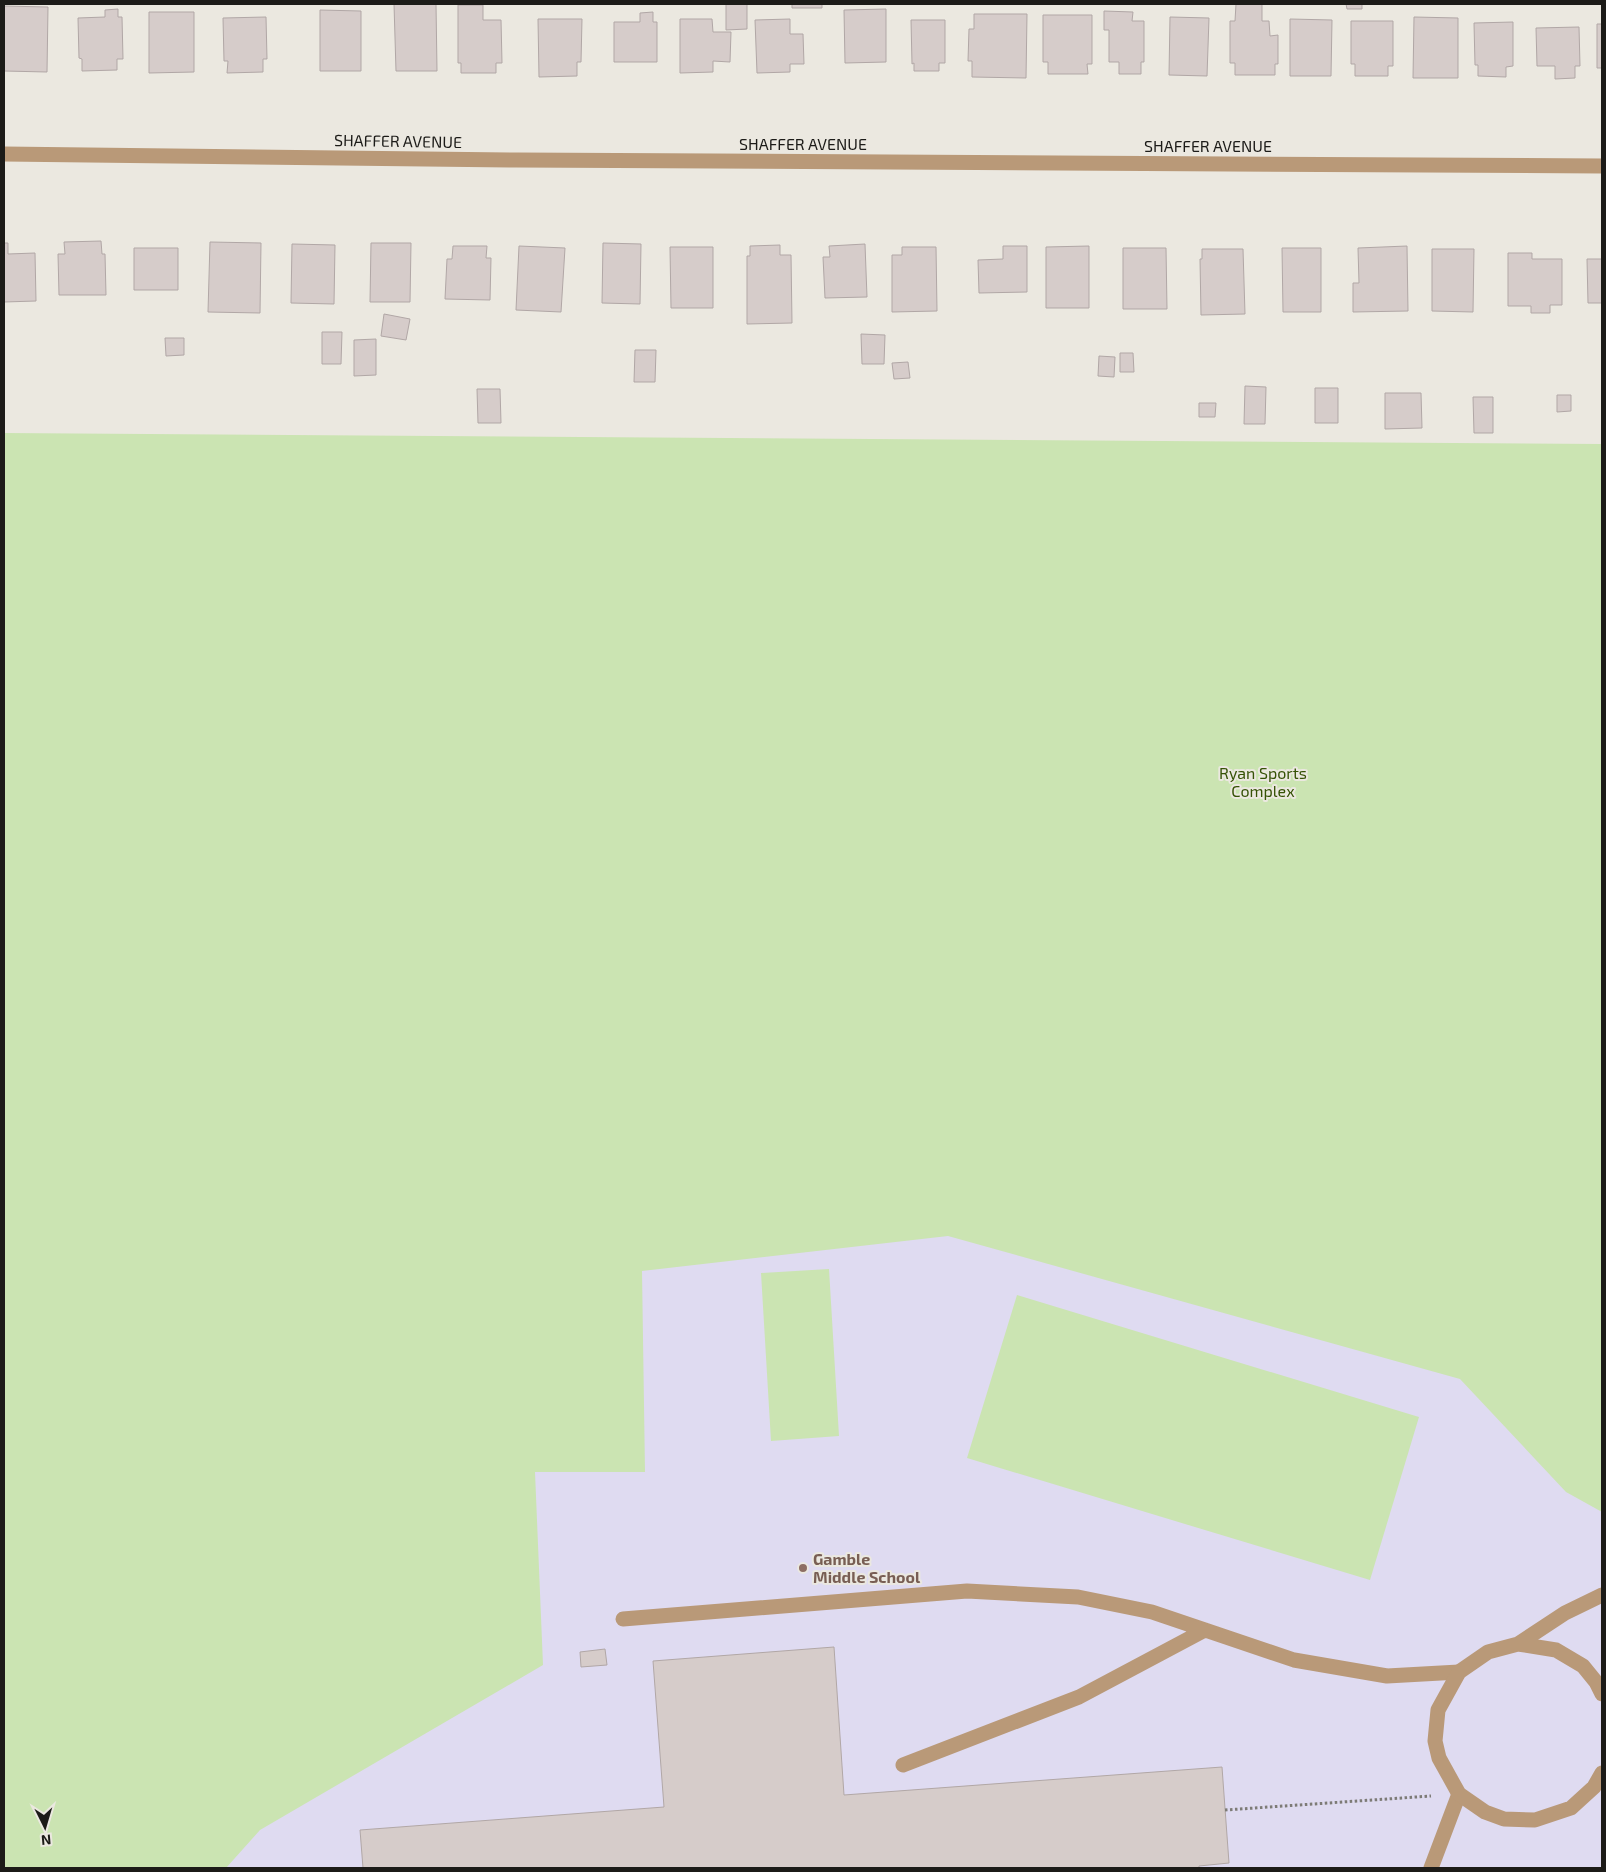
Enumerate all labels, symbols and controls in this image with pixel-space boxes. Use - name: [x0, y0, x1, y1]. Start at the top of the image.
- street label: SHAFFER AVENUE: [334, 130, 462, 151]
- street label: SHAFFER AVENUE: [739, 134, 867, 153]
- street label: SHAFFER AVENUE: [1144, 136, 1272, 155]
- park label: Ryan Sports Complex: [1219, 763, 1307, 800]
- place label: Gamble Middle School: [813, 1549, 921, 1586]
- marker: Gamble Middle School: [797, 1562, 809, 1574]
- north arrow: [20, 1802, 70, 1852]
- text: N: [40, 1832, 52, 1849]

